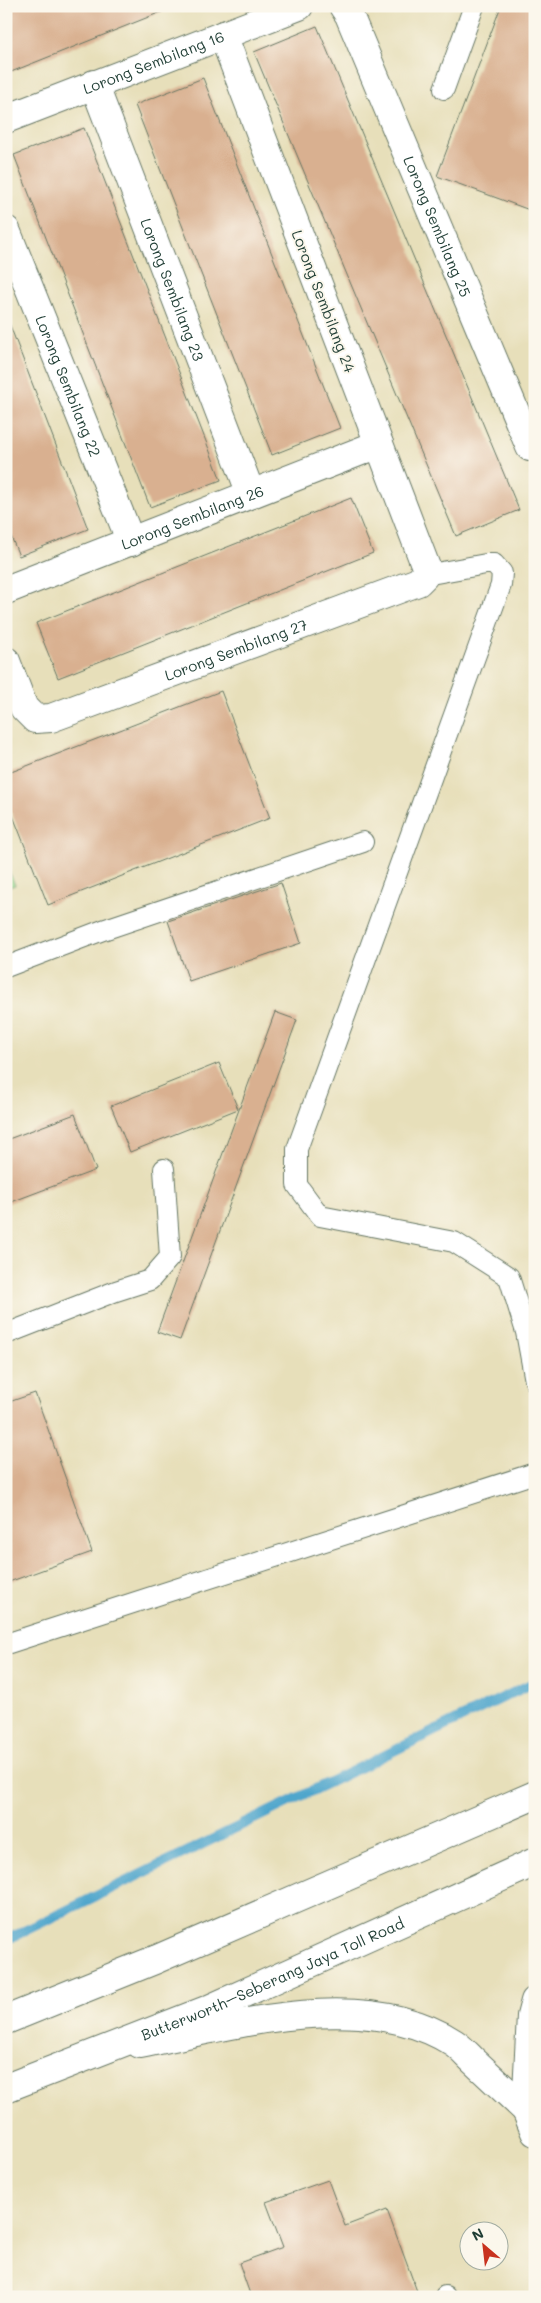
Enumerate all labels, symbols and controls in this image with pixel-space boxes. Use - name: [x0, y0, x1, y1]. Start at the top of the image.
- street label: Lorong Sembilang 16: [80, 26, 227, 98]
- street label: Lorong Sembilang 25: [399, 153, 476, 300]
- street label: Lorong Sembilang 23: [136, 215, 209, 364]
- street label: Lorong Sembilang 24: [288, 227, 360, 375]
- street label: Lorong Sembilang 22: [31, 312, 106, 460]
- street label: Lorong Sembilang 26: [118, 480, 266, 554]
- street label: Lorong Sembilang 27: [162, 614, 310, 685]
- street label: Butterworth–Seberang Jaya Toll Road: [138, 1912, 407, 2045]
- north arrow: [458, 2220, 508, 2270]
- text: N: [469, 2223, 487, 2245]

